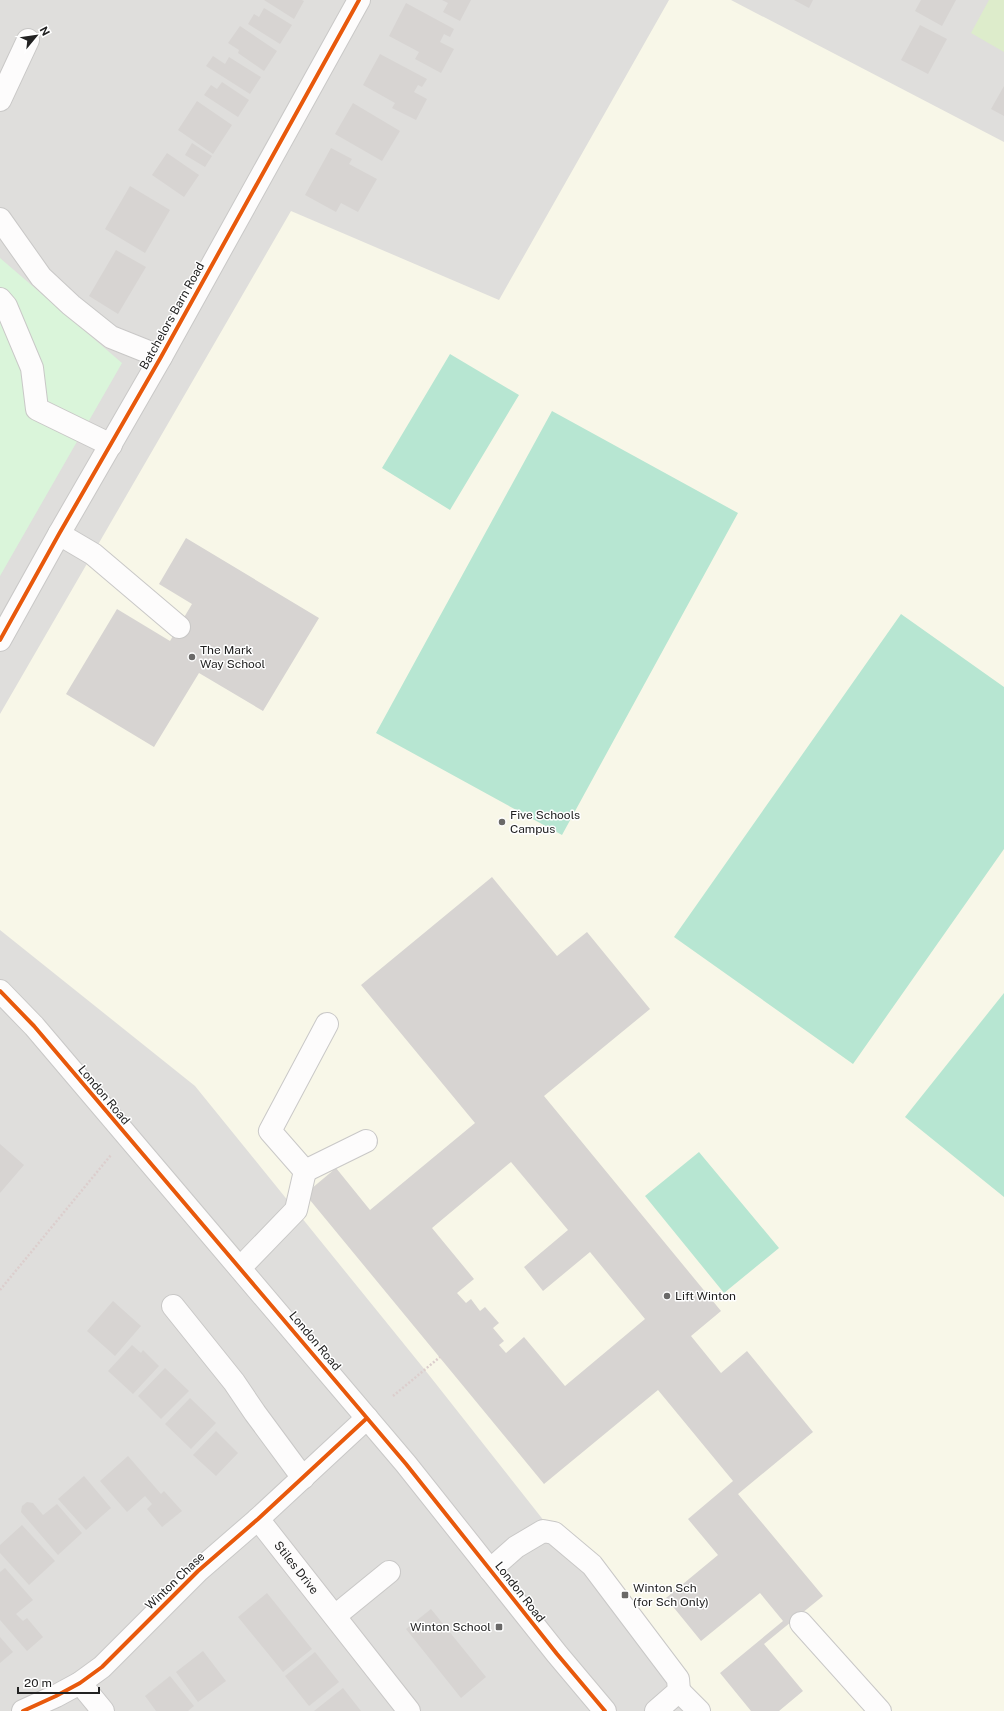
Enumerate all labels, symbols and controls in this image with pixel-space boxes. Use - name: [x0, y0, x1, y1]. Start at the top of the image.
- north arrow: [16, 16, 56, 56]
- text: N: [37, 24, 52, 38]
- street label: Batchelors Barn Road: [137, 260, 207, 372]
- place label: The Mark Way School: [200, 643, 266, 671]
- marker: The Mark Way School: [187, 652, 197, 662]
- place label: Five Schools Campus: [510, 808, 580, 836]
- marker: Five Schools Campus: [497, 817, 507, 827]
- street label: London Road: [75, 1063, 133, 1127]
- place label: Lift Winton: [675, 1289, 736, 1303]
- marker: Lift Winton: [662, 1291, 672, 1301]
- street label: London Road: [286, 1309, 344, 1373]
- street label: Stiles Drive: [271, 1538, 322, 1597]
- street label: Winton Chase: [142, 1549, 208, 1613]
- street label: London Road: [492, 1559, 548, 1625]
- place label: Winton Sch (for Sch Only): [633, 1581, 709, 1609]
- marker: Winton Sch (for Sch Only): [620, 1590, 630, 1600]
- place label: Winton School: [410, 1620, 491, 1634]
- marker: Winton School: [494, 1622, 504, 1632]
- scale bar: [18, 1669, 99, 1695]
- text: 20 m: [24, 1676, 52, 1690]

